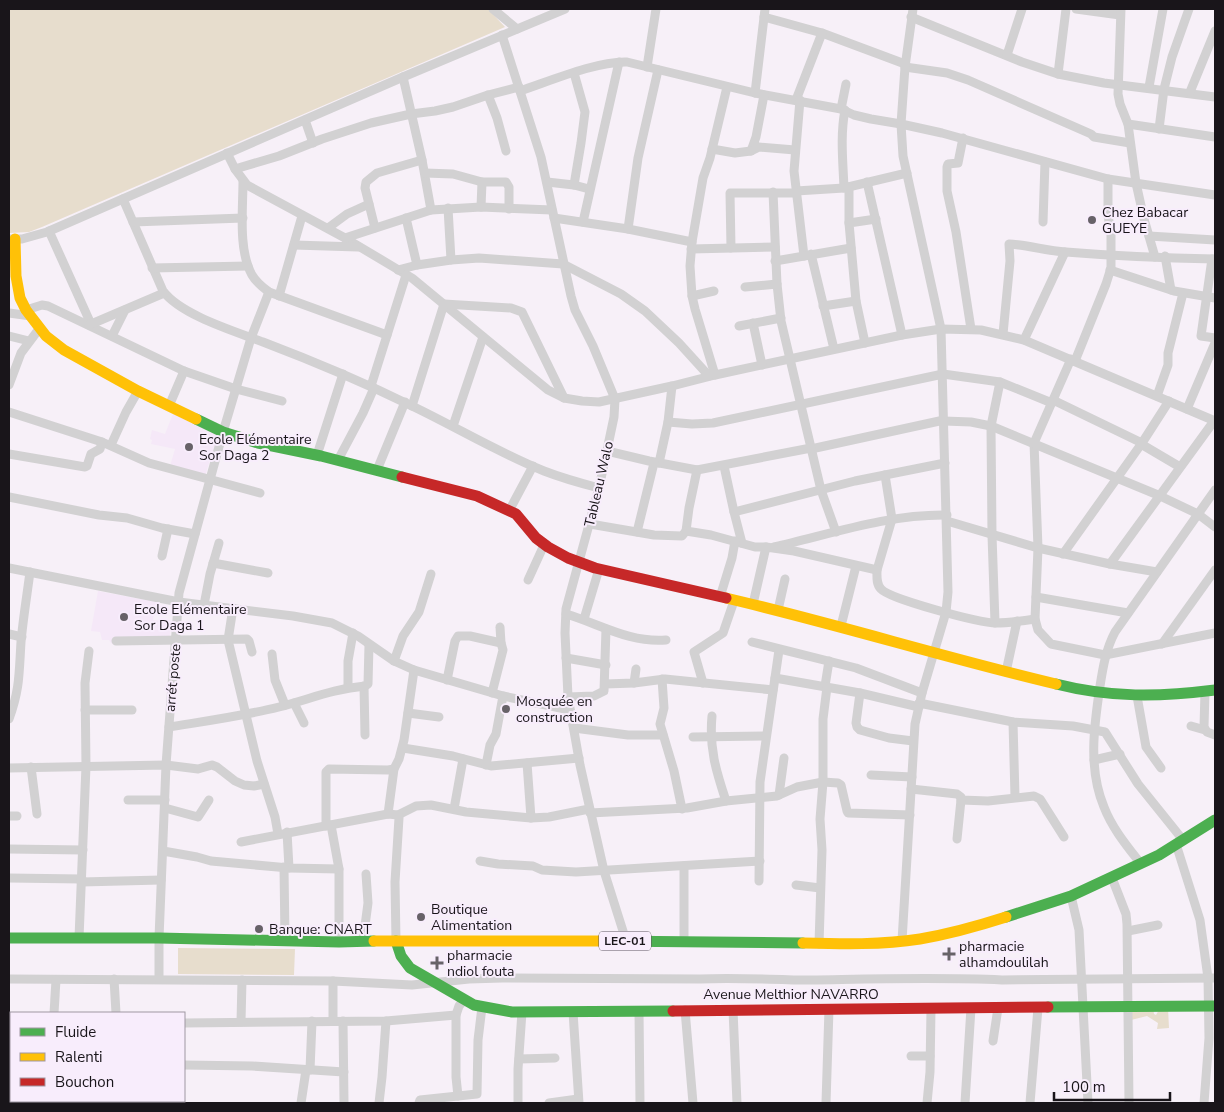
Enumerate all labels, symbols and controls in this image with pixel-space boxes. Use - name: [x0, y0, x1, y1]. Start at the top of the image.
- place label: Chez Babacar GUEYE: [1102, 203, 1188, 238]
- marker: Chez Babacar GUEYE: [1086, 214, 1098, 226]
- place label: Ecole Elémentaire Sor Daga 2: [199, 430, 311, 465]
- street label: Tableau Walo: [580, 439, 618, 529]
- marker: Ecole Elémentaire Sor Daga 2: [183, 441, 195, 453]
- place label: Ecole Elémentaire Sor Daga 1: [134, 600, 246, 635]
- marker: Ecole Elémentaire Sor Daga 1: [118, 611, 130, 623]
- street label: arrét poste: [161, 643, 185, 713]
- place label: Mosquée en construction: [516, 692, 593, 727]
- marker: Mosquée en construction: [500, 703, 512, 715]
- place label: Boutique Alimentation: [431, 900, 512, 935]
- marker: Boutique Alimentation: [415, 911, 427, 923]
- place label: Banque: CNART: [269, 920, 372, 939]
- marker: Banque: CNART: [253, 923, 265, 935]
- road number: LEC-01: [599, 931, 651, 950]
- place label: pharmacie alhamdoulilah: [959, 937, 1049, 972]
- place label: pharmacie ndiol fouta: [447, 946, 514, 981]
- marker: pharmacie alhamdoulilah: [943, 948, 955, 960]
- marker: pharmacie ndiol fouta: [431, 957, 443, 969]
- street label: Avenue Melthior NAVARRO: [703, 985, 879, 1004]
- legend: [10, 1012, 185, 1102]
- text: Fluide: [55, 1022, 96, 1042]
- text: Ralenti: [55, 1047, 103, 1067]
- scale bar: [1054, 1070, 1170, 1102]
- text: Bouchon: [55, 1072, 114, 1092]
- text: 100 m: [1062, 1077, 1106, 1097]

